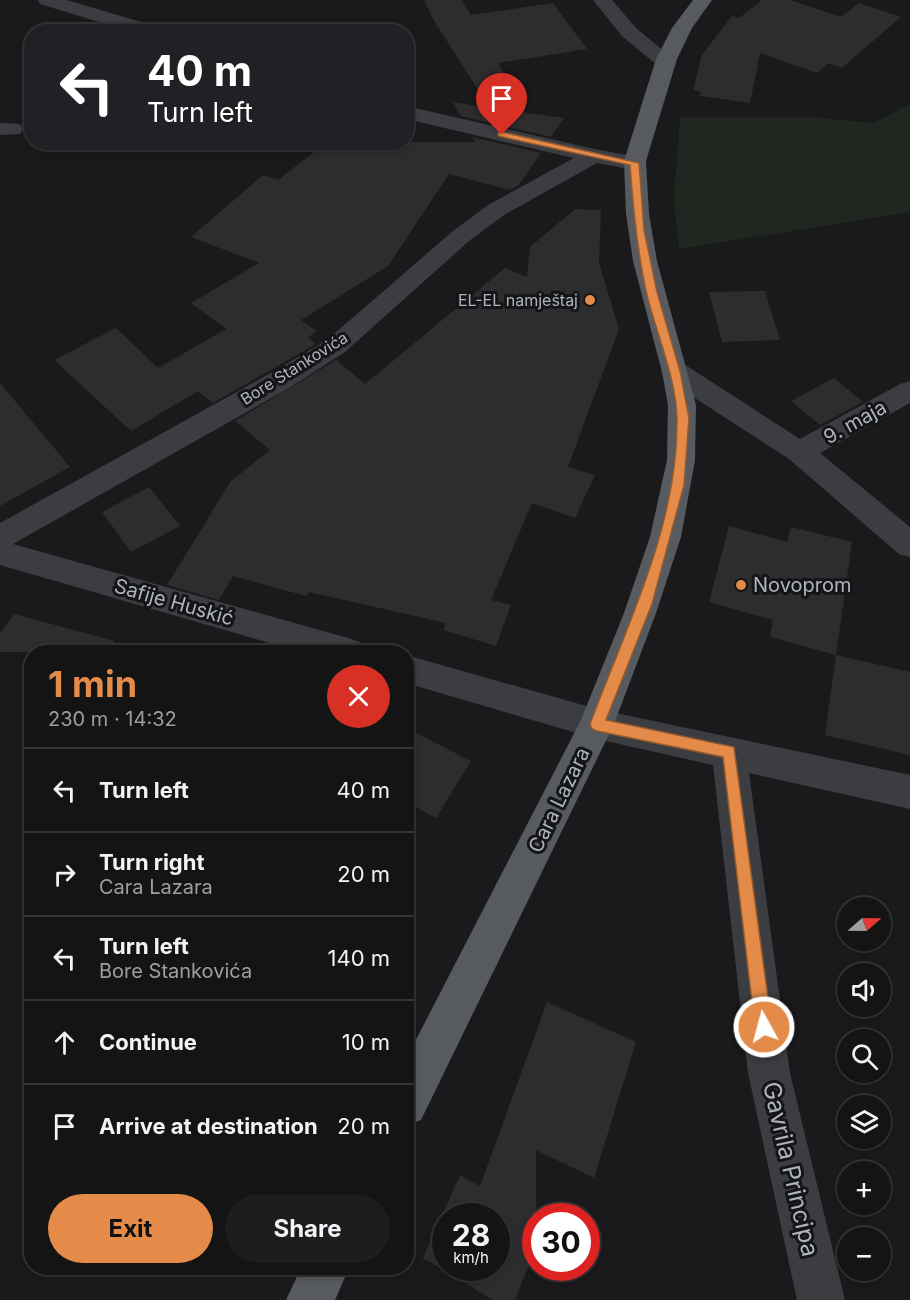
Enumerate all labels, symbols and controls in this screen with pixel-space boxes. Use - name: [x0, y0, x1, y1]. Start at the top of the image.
- text: 40 m: [147, 45, 252, 96]
- icon: left: [48, 48, 126, 126]
- pin: [476, 73, 527, 135]
- icon: arrive: [485, 82, 518, 115]
- text: Turn left: [147, 96, 253, 129]
- place label: EL-EL namještaj: [458, 290, 578, 310]
- marker: EL-EL namještaj: [583, 293, 597, 307]
- street label: Bore Stankovića: [237, 327, 351, 409]
- street label: 9. maja: [819, 395, 891, 449]
- place label: Novoprom: [753, 573, 851, 597]
- street label: Safije Huskić: [112, 574, 236, 630]
- marker: Novoprom: [734, 578, 748, 592]
- text: 1 min: [48, 662, 137, 706]
- button: close: [327, 665, 390, 728]
- text: 230 m · 14:32: [48, 707, 177, 731]
- street label: Cara Lazara: [523, 744, 595, 856]
- icon: left: [48, 774, 81, 807]
- text: Turn left: [99, 777, 189, 803]
- text: 40 m: [336, 777, 390, 803]
- text: Turn right: [99, 849, 205, 875]
- icon: right: [48, 858, 81, 891]
- text: 20 m: [337, 861, 390, 887]
- text: Cara Lazara: [99, 875, 213, 899]
- north arrow: [837, 897, 891, 951]
- map controls: [837, 897, 891, 1281]
- text: Turn left: [99, 933, 189, 959]
- icon: left: [48, 942, 81, 975]
- text: 140 m: [328, 945, 390, 971]
- text: Bore Stankovića: [99, 959, 252, 983]
- button: sound: [837, 963, 891, 1017]
- position arrow: [732, 995, 796, 1059]
- icon: ahead: [48, 1026, 81, 1059]
- text: Continue: [99, 1029, 197, 1055]
- text: 10 m: [342, 1029, 390, 1055]
- button: search: [837, 1029, 891, 1083]
- street label: Gavrila Principa: [757, 1079, 825, 1259]
- button: layers: [837, 1095, 891, 1149]
- icon: arrive: [48, 1110, 81, 1143]
- text: Arrive at destination: [99, 1113, 318, 1139]
- text: 20 m: [337, 1113, 390, 1139]
- button: +: [837, 1161, 891, 1215]
- button: Exit: [48, 1194, 213, 1263]
- button: Share: [225, 1194, 390, 1263]
- speed limit sign: 30: [522, 1203, 600, 1281]
- text: 28: [452, 1217, 490, 1253]
- button: −: [837, 1227, 891, 1281]
- text: km/h: [453, 1248, 489, 1267]

